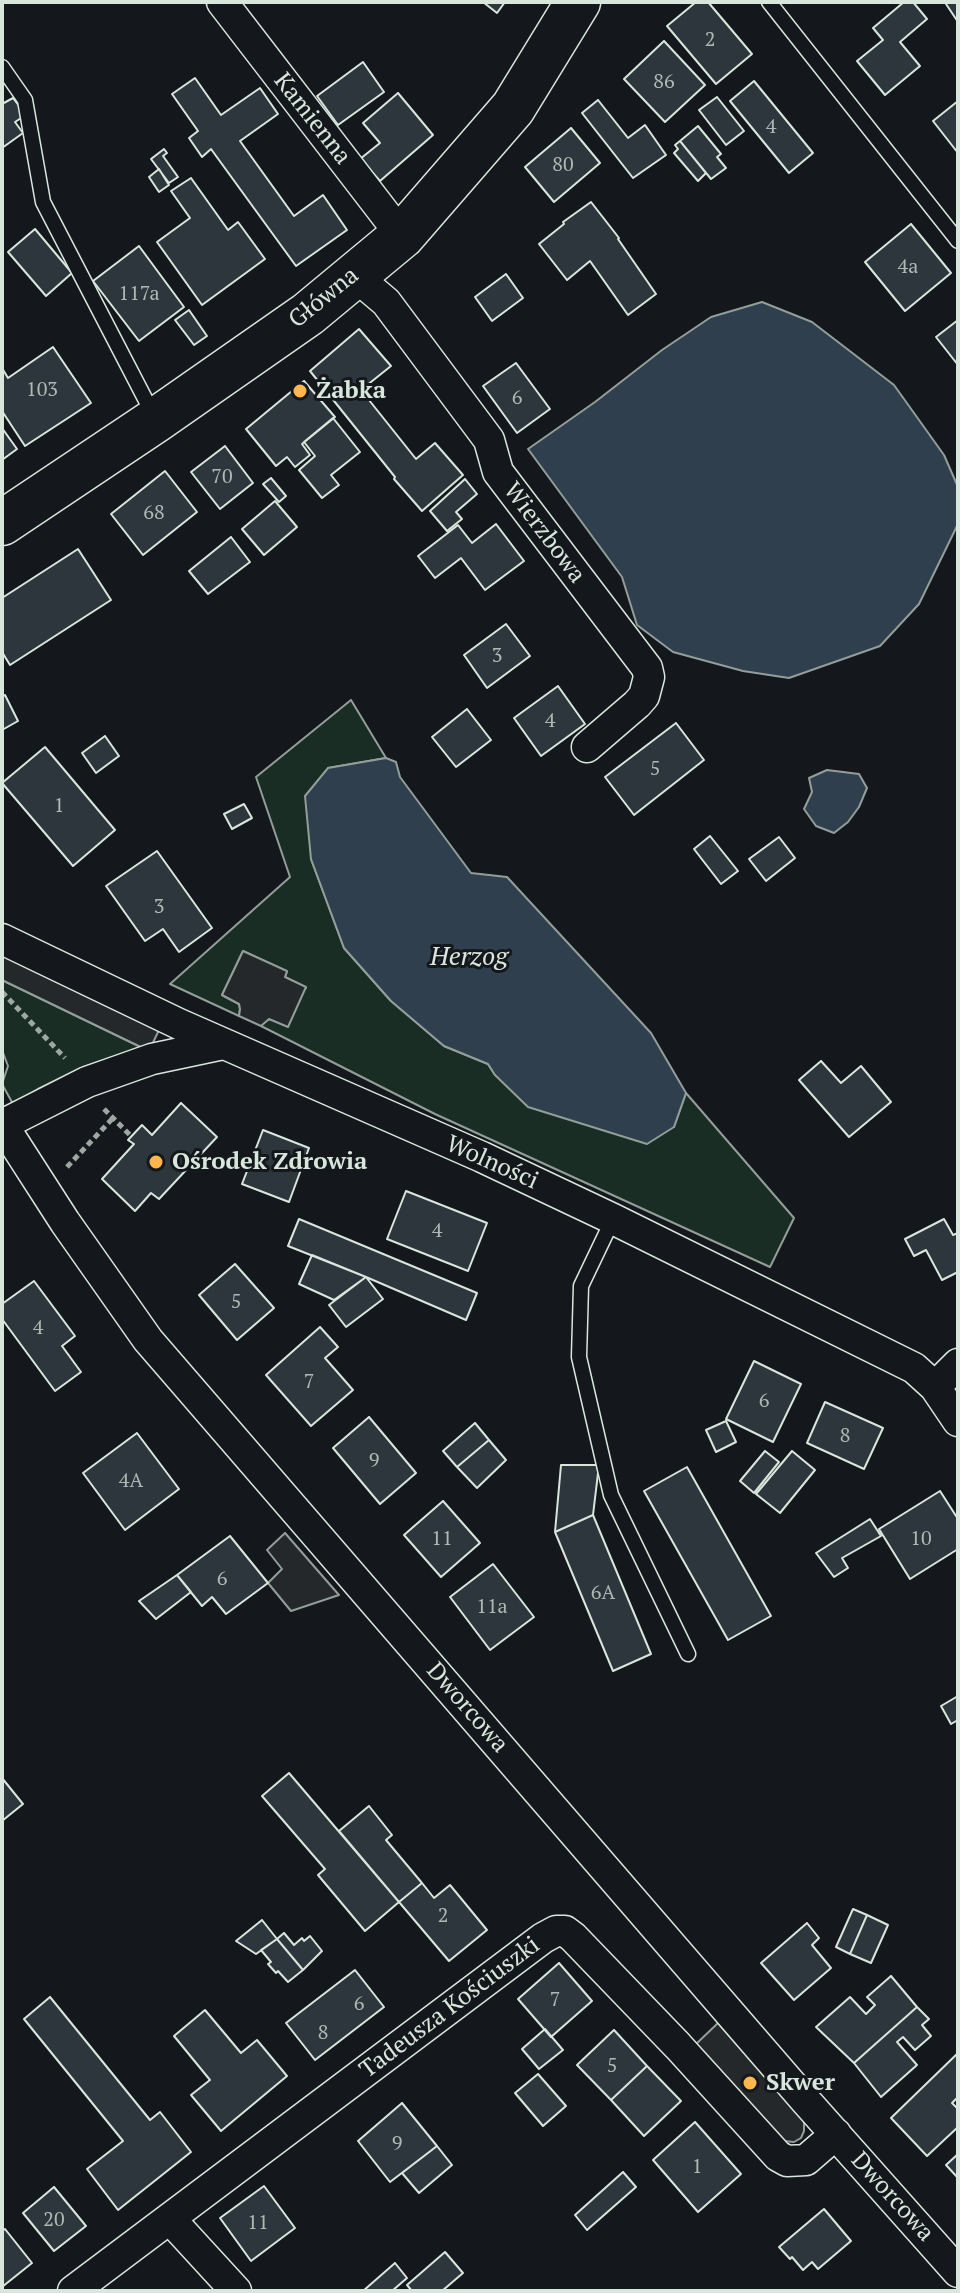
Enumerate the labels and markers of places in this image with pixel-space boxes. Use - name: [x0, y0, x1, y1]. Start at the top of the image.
- place label: Żabka: [316, 377, 386, 405]
- marker: Żabka: [291, 382, 309, 400]
- place label: Ośrodek Zdrowia: [172, 1148, 367, 1176]
- marker: Ośrodek Zdrowia: [147, 1153, 165, 1171]
- place label: Skwer: [766, 2069, 835, 2097]
- marker: Skwer: [741, 2074, 759, 2092]

